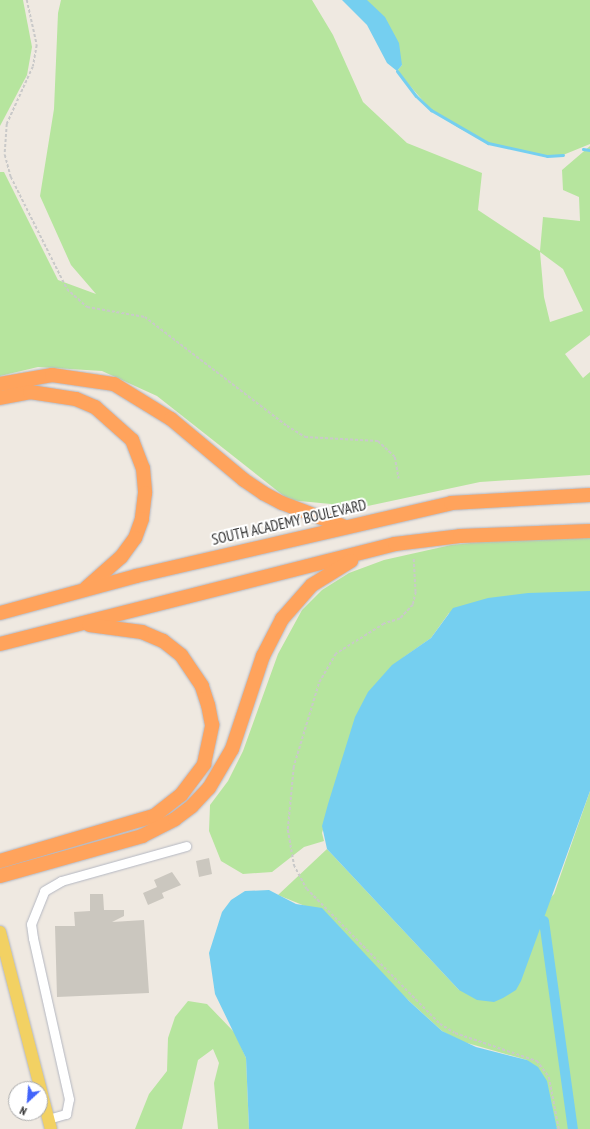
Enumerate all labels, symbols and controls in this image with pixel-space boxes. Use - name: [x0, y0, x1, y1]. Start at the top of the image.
- street label: SOUTH ACADEMY BOULEVARD: [210, 495, 368, 549]
- north arrow: [8, 1081, 48, 1121]
- text: N: [17, 1103, 29, 1118]

